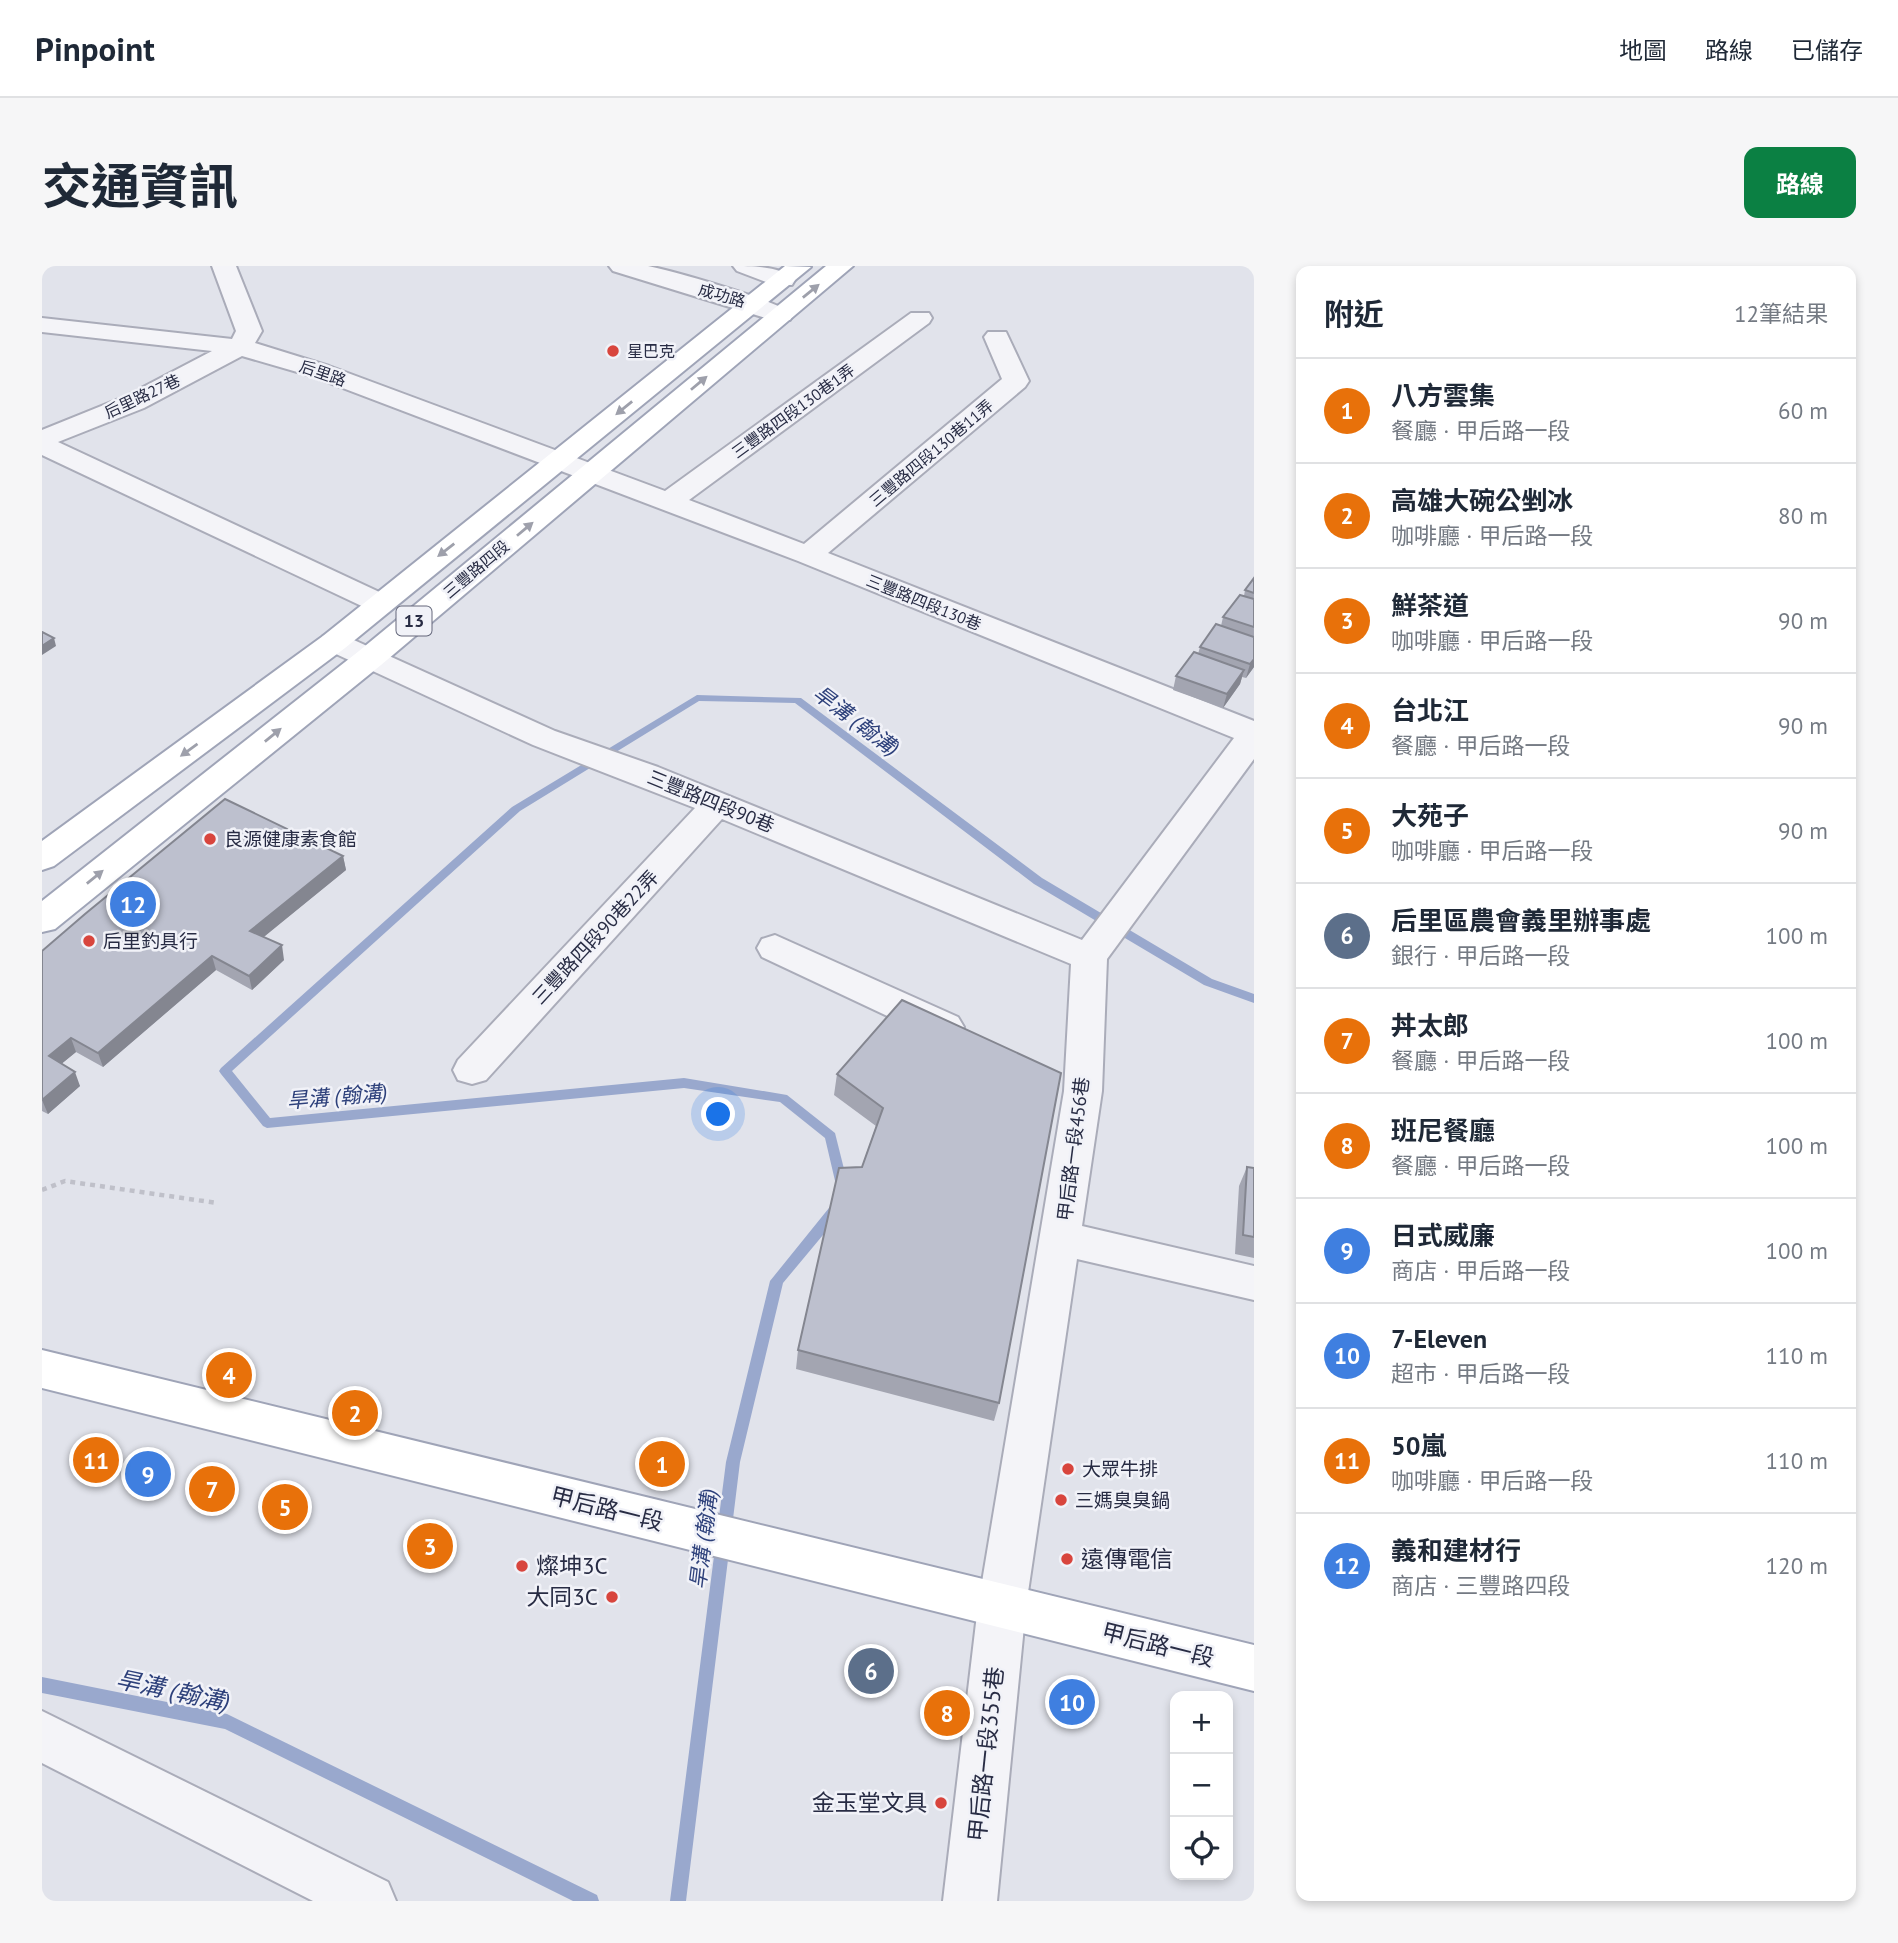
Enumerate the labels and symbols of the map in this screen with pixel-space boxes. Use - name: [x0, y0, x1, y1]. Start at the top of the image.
- street label: 成功路: [696, 279, 748, 311]
- one-way arrow: [802, 283, 820, 298]
- place label: 星巴克: [627, 341, 675, 361]
- marker: 星巴克: [605, 343, 621, 359]
- street label: 后里路: [297, 356, 349, 390]
- street label: 三豐路四段130巷1弄: [728, 360, 858, 462]
- street label: 后里路27巷: [101, 370, 183, 422]
- one-way arrow: [691, 376, 708, 391]
- street label: 三豐路四段130巷11弄: [865, 395, 997, 511]
- one-way arrow: [615, 401, 633, 416]
- one-way arrow: [516, 522, 533, 537]
- street label: 三豐路四段: [439, 536, 513, 602]
- one-way arrow: [437, 543, 455, 558]
- street label: 三豐路四段130巷: [864, 570, 984, 634]
- road number: 13: [396, 606, 432, 636]
- water label: 旱溝 (翰溝): [808, 679, 905, 762]
- one-way arrow: [264, 729, 282, 743]
- one-way arrow: [180, 742, 198, 756]
- street label: 三豐路四段90巷: [644, 765, 778, 837]
- place label: 良源健康素食館: [224, 827, 357, 851]
- marker: 良源健康素食館: [202, 831, 218, 847]
- street label: 三豐路四段90巷22弄: [527, 865, 663, 1009]
- one-way arrow: [86, 870, 104, 885]
- pin: 12: [110, 878, 156, 930]
- place label: 后里釣具行: [103, 929, 198, 953]
- marker: 后里釣具行: [81, 933, 97, 949]
- street label: 甲后路一段456巷: [1052, 1076, 1094, 1222]
- water label: 旱溝 (翰溝): [286, 1079, 388, 1114]
- your location: [701, 1097, 735, 1131]
- pin: 4: [206, 1349, 252, 1401]
- pin: 2: [332, 1387, 378, 1439]
- pin: 11: [73, 1434, 119, 1486]
- pin: 1: [639, 1438, 685, 1490]
- pin: 9: [125, 1448, 171, 1500]
- place label: 大眾牛排: [1082, 1457, 1158, 1481]
- marker: 大眾牛排: [1060, 1461, 1076, 1477]
- pin: 7: [189, 1463, 235, 1515]
- pin: 5: [262, 1481, 308, 1533]
- street label: 甲后路一段: [548, 1481, 666, 1536]
- water label: 旱溝 (翰溝): [684, 1487, 723, 1591]
- place label: 三媽臭臭鍋: [1075, 1488, 1170, 1512]
- marker: 三媽臭臭鍋: [1053, 1492, 1069, 1508]
- pin: 3: [407, 1520, 453, 1572]
- place label: 遠傳電信: [1081, 1544, 1173, 1573]
- place label: 燦坤3C: [536, 1551, 608, 1580]
- marker: 遠傳電信: [1059, 1551, 1075, 1567]
- marker: 燦坤3C: [514, 1558, 530, 1574]
- place label: 大同3C: [526, 1582, 598, 1611]
- marker: 大同3C: [604, 1589, 620, 1605]
- street label: 甲后路一段: [1099, 1617, 1217, 1672]
- pin: 6: [848, 1645, 894, 1697]
- water label: 旱溝 (翰溝): [114, 1663, 233, 1718]
- street label: 甲后路一段355巷: [962, 1665, 1009, 1843]
- pin: 10: [1049, 1676, 1095, 1728]
- pin: 8: [924, 1687, 970, 1739]
- place label: 金玉堂文具: [812, 1788, 927, 1817]
- marker: 金玉堂文具: [933, 1795, 949, 1811]

